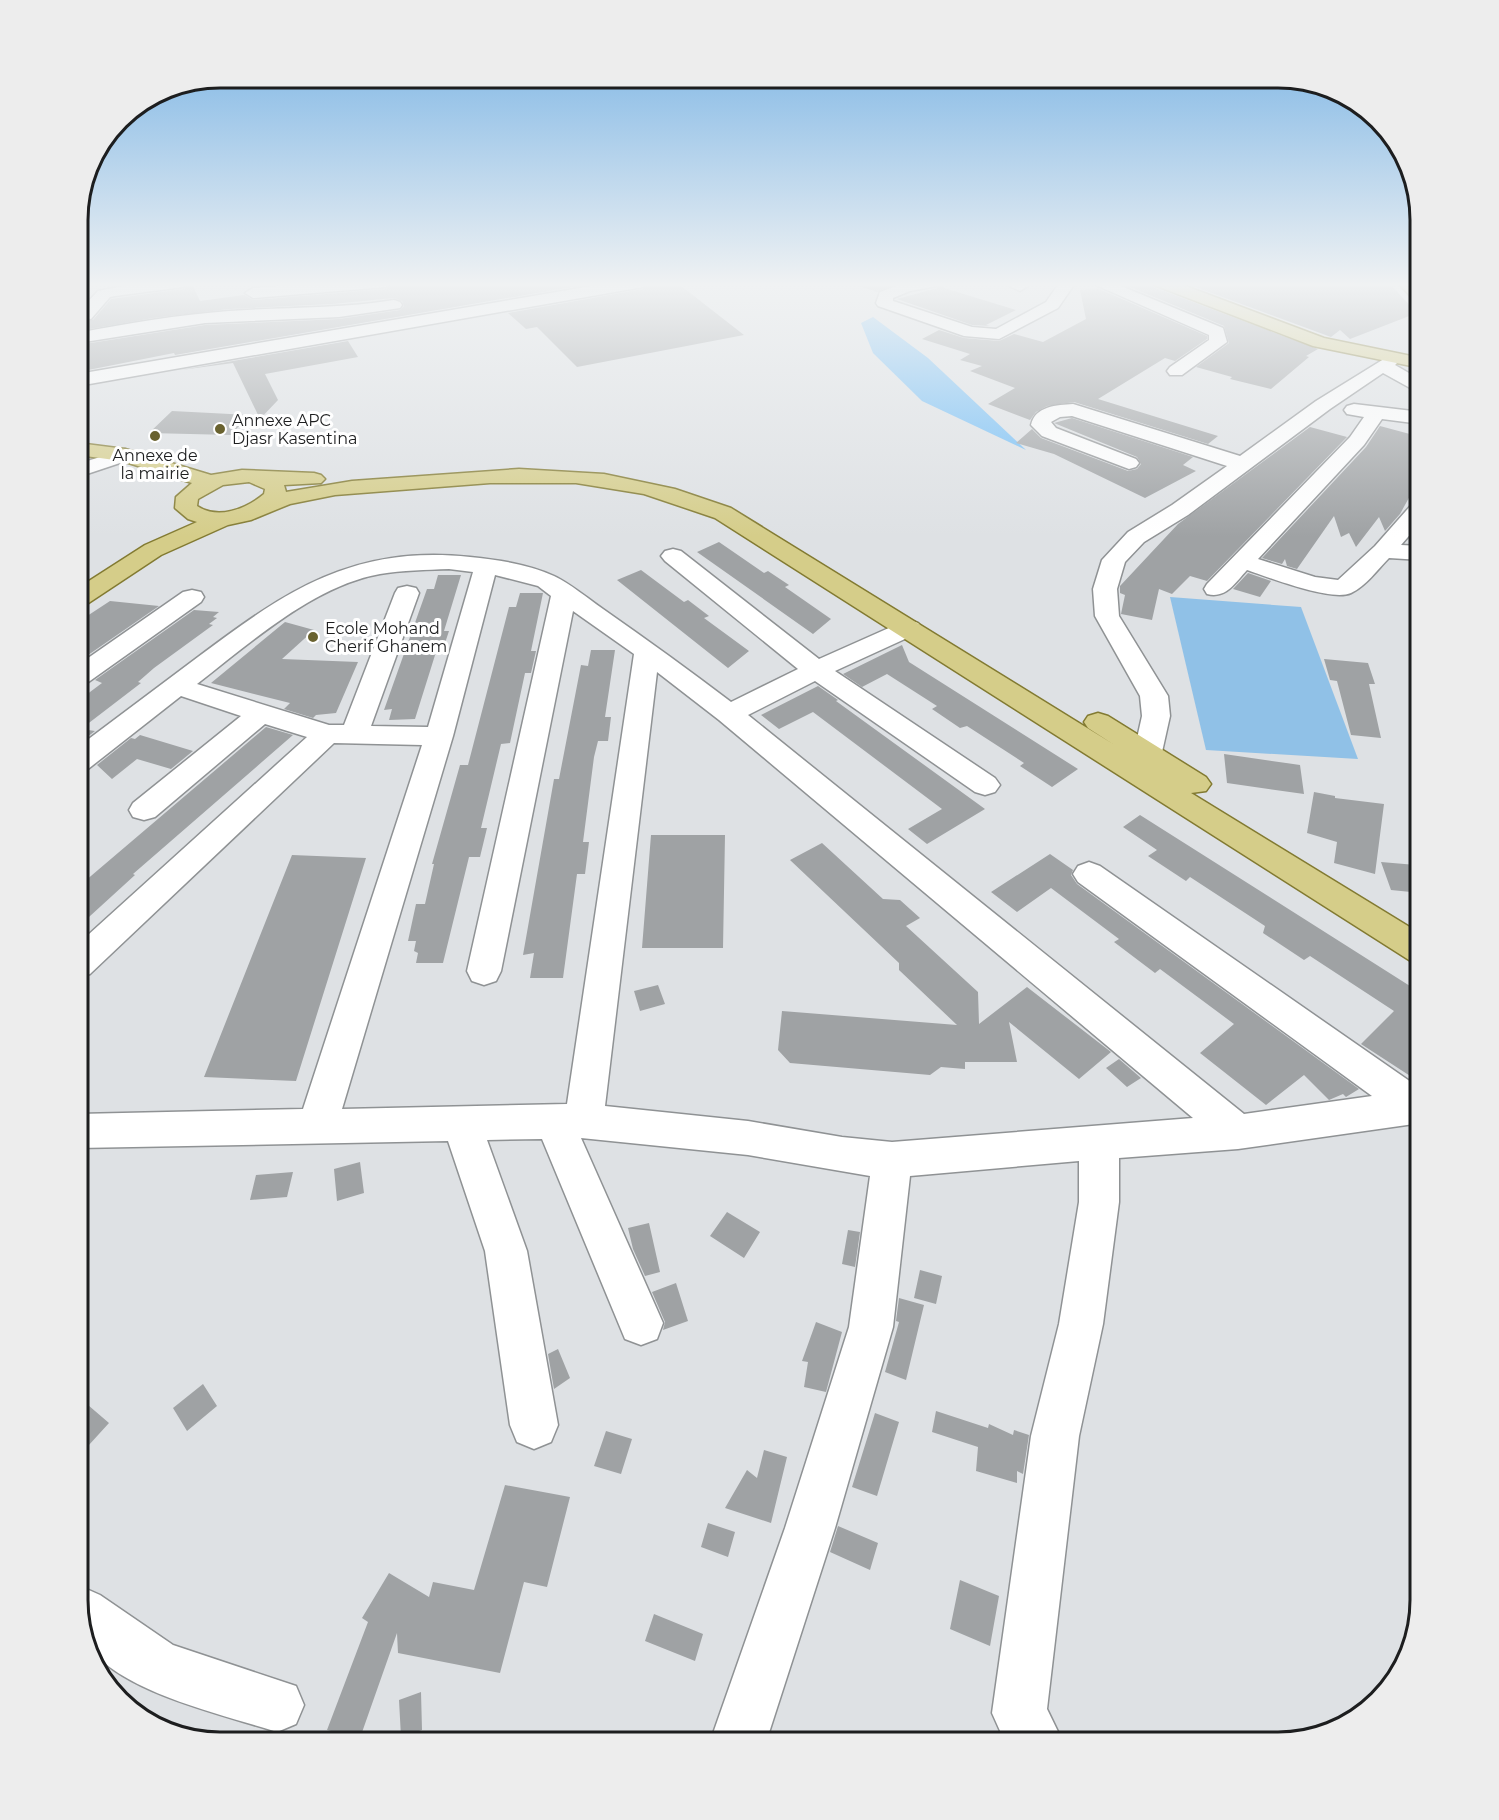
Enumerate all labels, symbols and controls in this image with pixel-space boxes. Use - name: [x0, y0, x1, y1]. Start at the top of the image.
- place label: Annexe APC Djasr Kasentina: [232, 411, 357, 448]
- marker: Annexe APC Djasr Kasentina: [213, 422, 227, 436]
- marker: Annexe de la mairie: [148, 429, 162, 443]
- place label: Annexe de la mairie: [112, 446, 198, 483]
- place label: Ecole Mohand Cherif Ghanem: [325, 619, 447, 656]
- marker: Ecole Mohand Cherif Ghanem: [306, 630, 320, 644]

